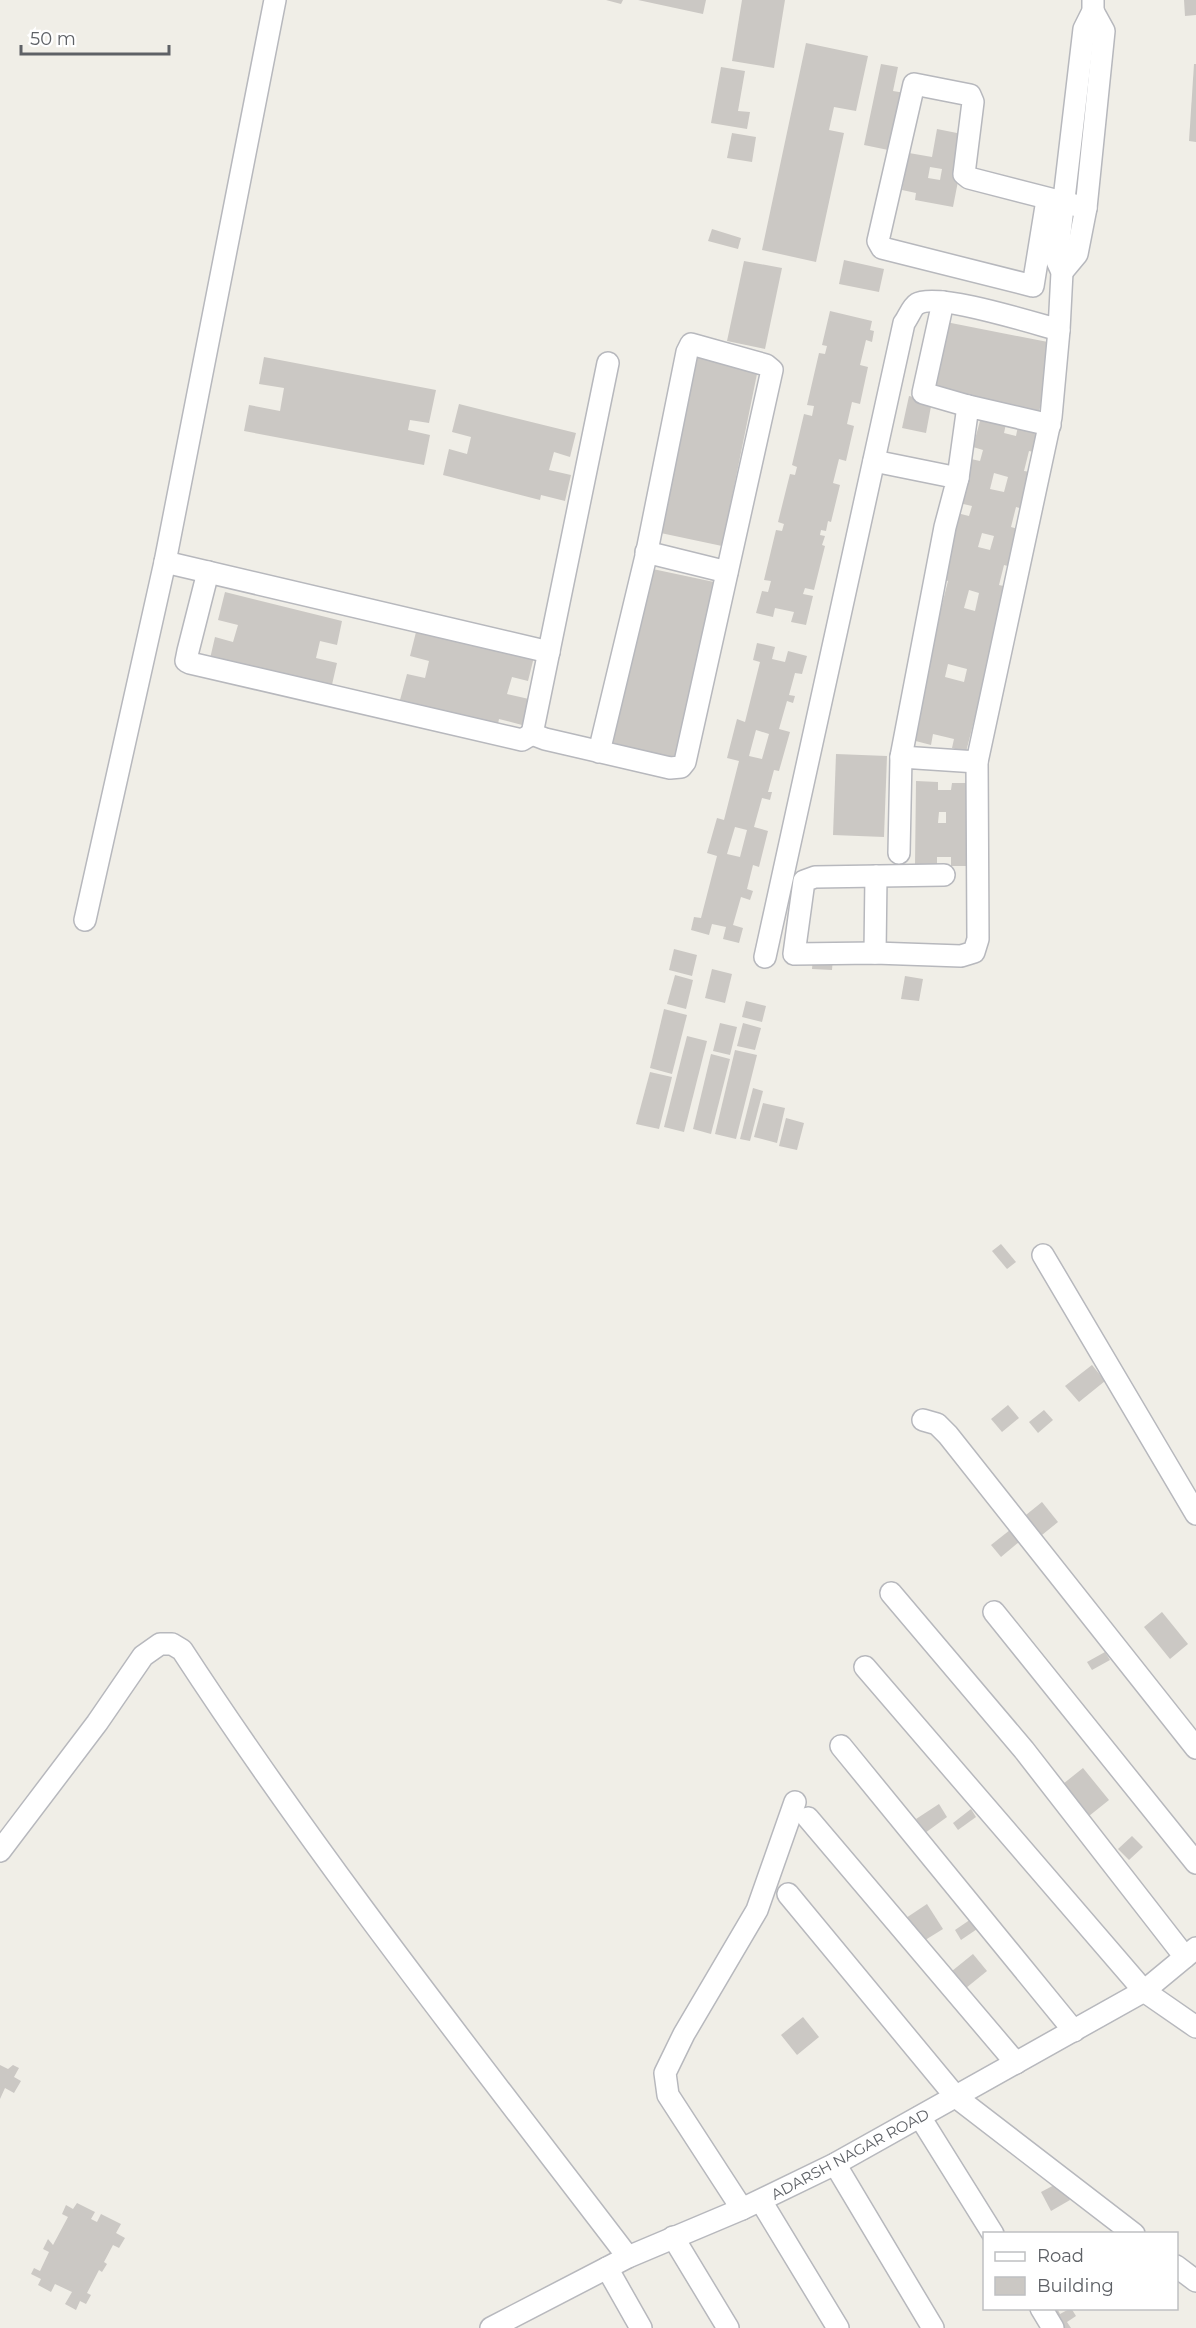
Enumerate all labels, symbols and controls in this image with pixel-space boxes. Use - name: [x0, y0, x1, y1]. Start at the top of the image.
- scale bar: [21, 18, 170, 56]
- text: 50 m: [30, 28, 76, 50]
- street label: ADARSH NAGAR ROAD: [768, 2104, 932, 2204]
- legend: [983, 2232, 1178, 2310]
- text: Road: [1037, 2245, 1084, 2267]
- text: Building: [1037, 2275, 1114, 2297]

